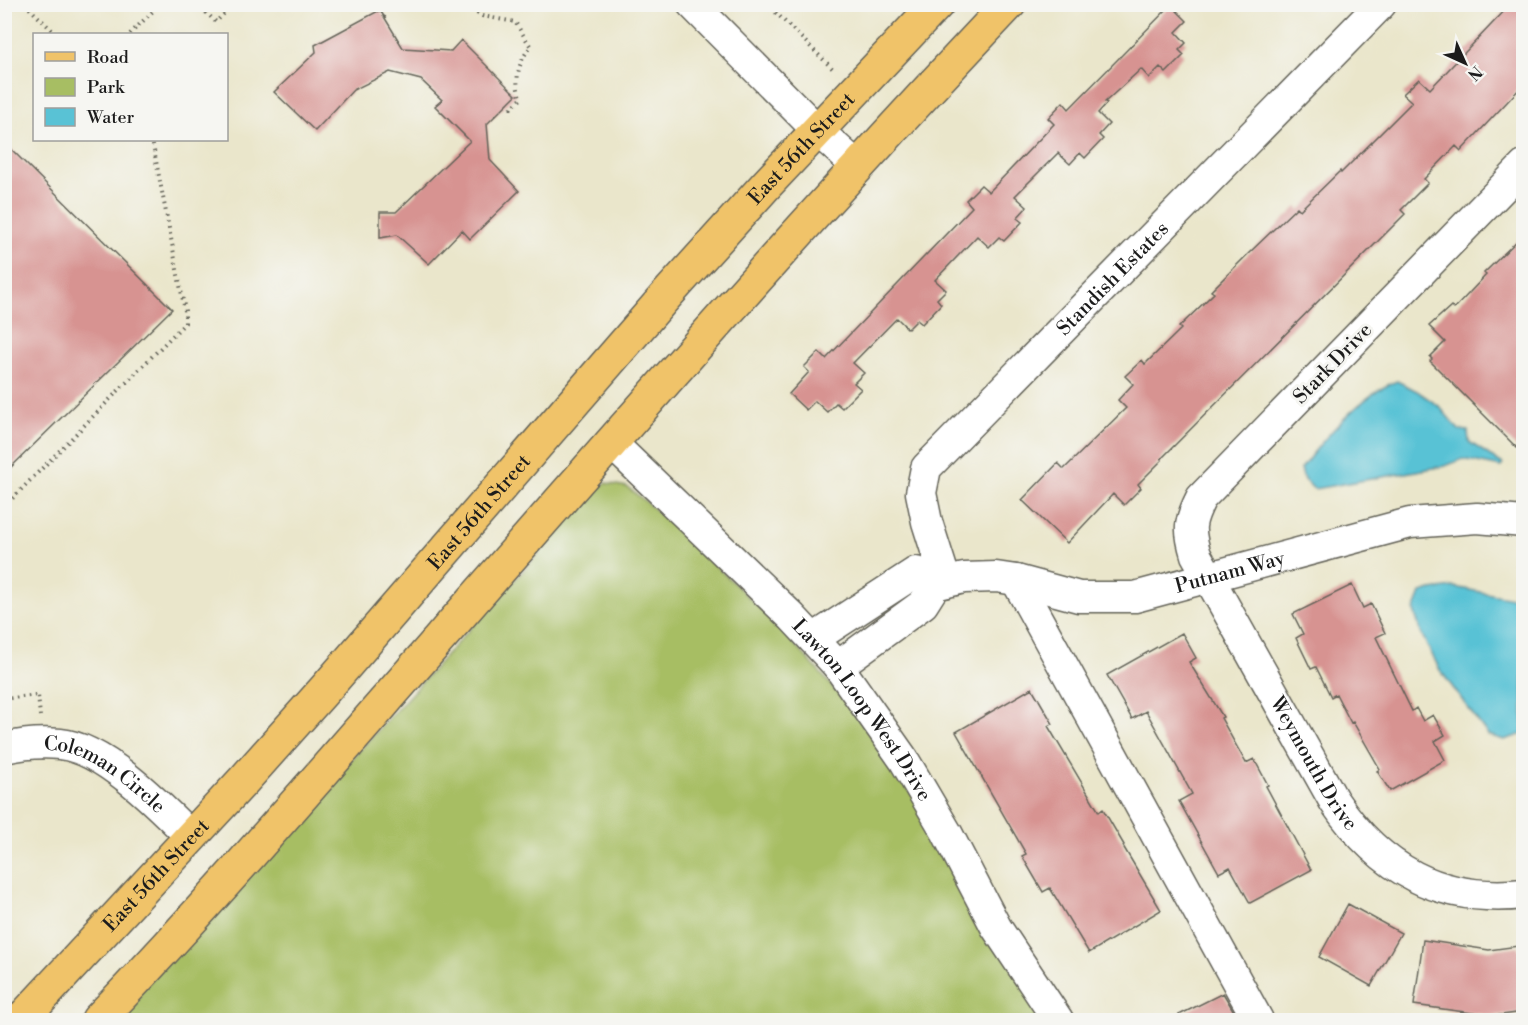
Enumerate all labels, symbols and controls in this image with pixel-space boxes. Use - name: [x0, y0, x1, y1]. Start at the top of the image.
- legend: [33, 33, 228, 141]
- north arrow: [1435, 33, 1495, 93]
- text: Road: [87, 46, 130, 69]
- text: N: [1463, 61, 1486, 85]
- text: Park: [87, 76, 126, 99]
- street label: East 56th Street: [743, 88, 861, 211]
- text: Water: [86, 106, 135, 129]
- street label: Standish Estates: [1052, 217, 1175, 341]
- street label: Stark Drive: [1288, 318, 1378, 410]
- street label: East 56th Street: [423, 450, 537, 576]
- street label: Putnam Way: [1172, 546, 1288, 600]
- street label: Lawton Loop West Drive: [786, 614, 936, 806]
- street label: Weymouth Drive: [1263, 692, 1362, 836]
- street label: Coleman Circle: [43, 732, 170, 819]
- street label: East 56th Street: [98, 814, 215, 938]

